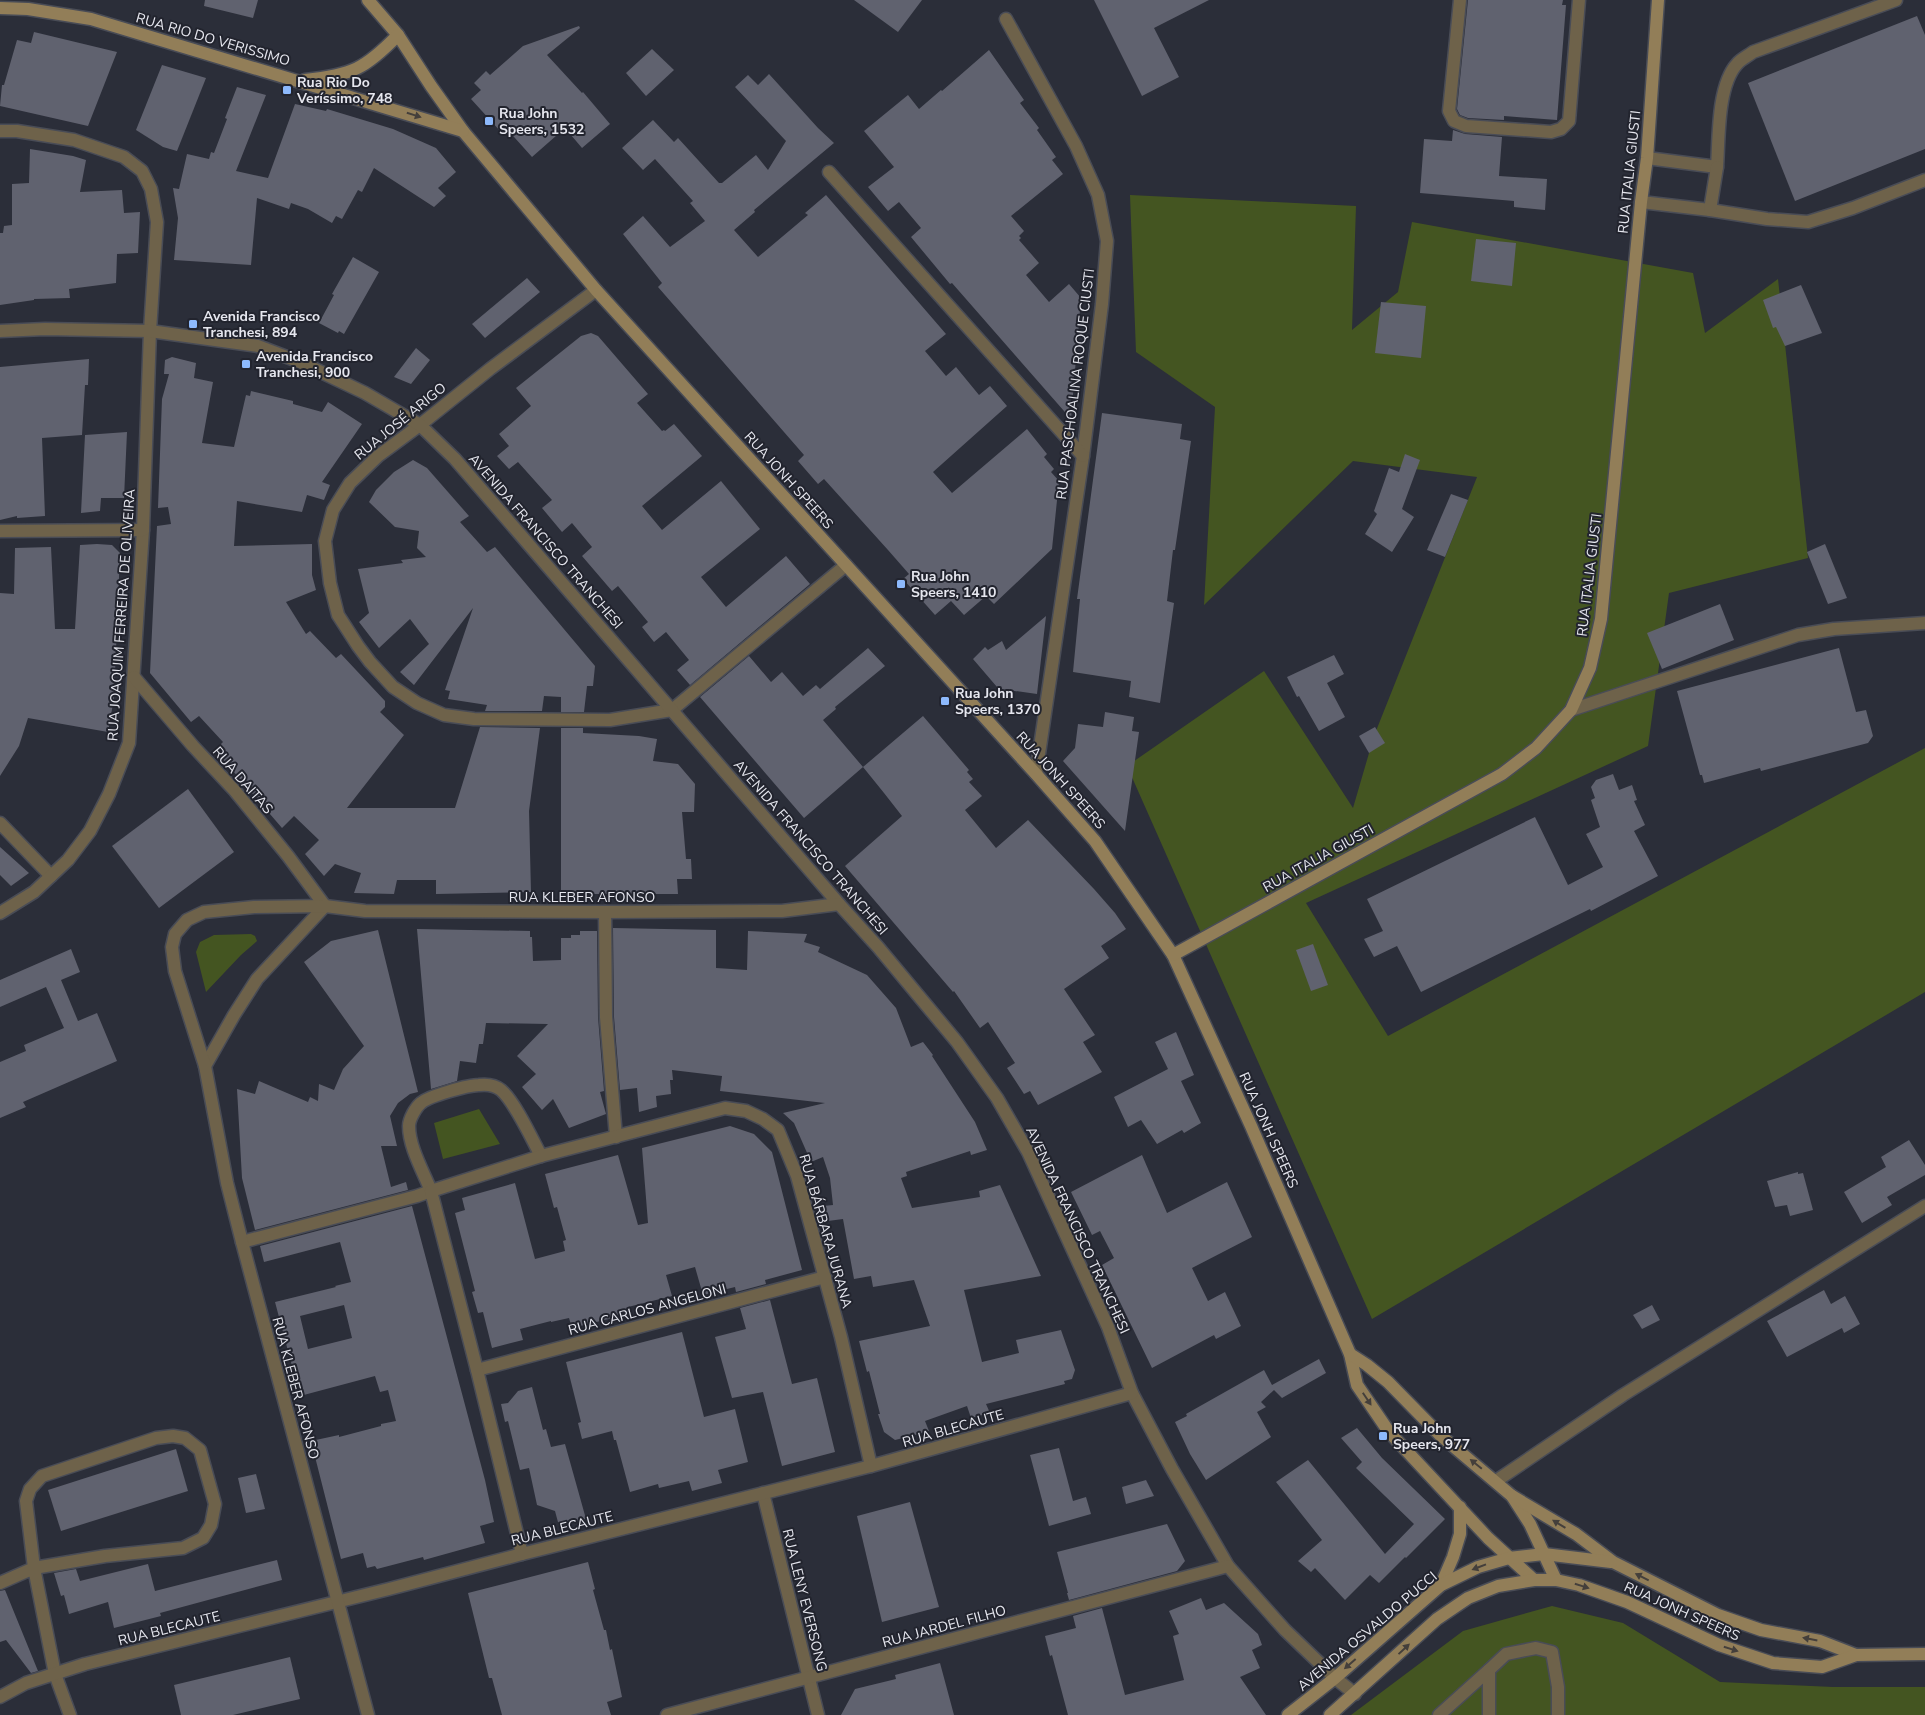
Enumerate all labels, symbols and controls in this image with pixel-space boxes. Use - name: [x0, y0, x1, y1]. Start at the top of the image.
- street label: RUA RIO DO VERISSIMO: [134, 8, 292, 71]
- place label: Rua Rio Do Veríssimo, 748: [296, 73, 393, 108]
- marker: Rua Rio Do Veríssimo, 748: [281, 84, 293, 96]
- place label: Rua John Speers, 1532: [499, 104, 584, 139]
- street label: RUA ITALIA GIUSTI: [1614, 109, 1645, 235]
- one-way arrow: [406, 112, 421, 120]
- marker: Rua John Speers, 1532: [483, 115, 495, 127]
- street label: RUA PASCHOALINA ROQUE CIUSTI: [1052, 268, 1099, 501]
- place label: Avenida Francisco Tranchesi, 894: [203, 307, 320, 342]
- marker: Avenida Francisco Tranchesi, 894: [187, 318, 199, 330]
- place label: Avenida Francisco Tranchesi, 900: [256, 347, 373, 382]
- marker: Avenida Francisco Tranchesi, 900: [240, 358, 252, 370]
- street label: RUA JOSÉ ARIGO: [350, 378, 450, 464]
- street label: RUA JONH SPEERS: [740, 428, 838, 533]
- street label: AVENIDA FRANCISCO TRANCHESI: [464, 450, 627, 633]
- street label: RUA JOAQUIM FERREIRA DE OLIVEIRA: [103, 488, 140, 742]
- street label: RUA ITALIA GIUSTI: [1573, 512, 1606, 638]
- place label: Rua John Speers, 1410: [911, 567, 996, 602]
- marker: Rua John Speers, 1410: [895, 578, 907, 590]
- place label: Rua John Speers, 1370: [955, 684, 1040, 719]
- marker: Rua John Speers, 1370: [939, 695, 951, 707]
- street label: RUA JONH SPEERS: [1012, 728, 1110, 833]
- street label: RUA DAITAS: [208, 743, 277, 818]
- street label: AVENIDA FRANCISCO TRANCHESI: [729, 756, 892, 939]
- street label: RUA ITALIA GIUSTI: [1259, 820, 1377, 897]
- street label: RUA KLEBER AFONSO: [509, 888, 655, 907]
- street label: RUA JONH SPEERS: [1234, 1069, 1303, 1191]
- street label: AVENIDA FRANCISCO TRANCHESI: [1021, 1124, 1134, 1337]
- street label: RUA BÁRBARA JURANA: [794, 1152, 857, 1310]
- street label: RUA CARLOS ANGELONI: [566, 1279, 728, 1340]
- street label: RUA KLEBER AFONSO: [267, 1315, 324, 1461]
- one-way arrow: [1362, 1393, 1372, 1406]
- street label: RUA BLECAUTE: [900, 1405, 1006, 1452]
- place label: Rua John Speers, 977: [1393, 1419, 1470, 1454]
- marker: Rua John Speers, 977: [1377, 1430, 1389, 1442]
- one-way arrow: [1469, 1459, 1482, 1470]
- street label: RUA BLECAUTE: [509, 1507, 615, 1550]
- one-way arrow: [1553, 1520, 1566, 1529]
- street label: RUA LENY EVERSONG: [778, 1527, 831, 1673]
- one-way arrow: [1472, 1564, 1487, 1572]
- street label: AVENIDA OSVALDO PUCCI: [1293, 1567, 1441, 1696]
- one-way arrow: [1635, 1573, 1650, 1581]
- street label: RUA JONH SPEERS: [1621, 1577, 1743, 1646]
- one-way arrow: [1574, 1583, 1589, 1591]
- street label: RUA JARDEL FILHO: [880, 1601, 1008, 1652]
- street label: RUA BLECAUTE: [116, 1607, 222, 1650]
- one-way arrow: [1802, 1635, 1818, 1643]
- one-way arrow: [1398, 1643, 1410, 1655]
- one-way arrow: [1724, 1646, 1739, 1654]
- one-way arrow: [1344, 1659, 1357, 1670]

